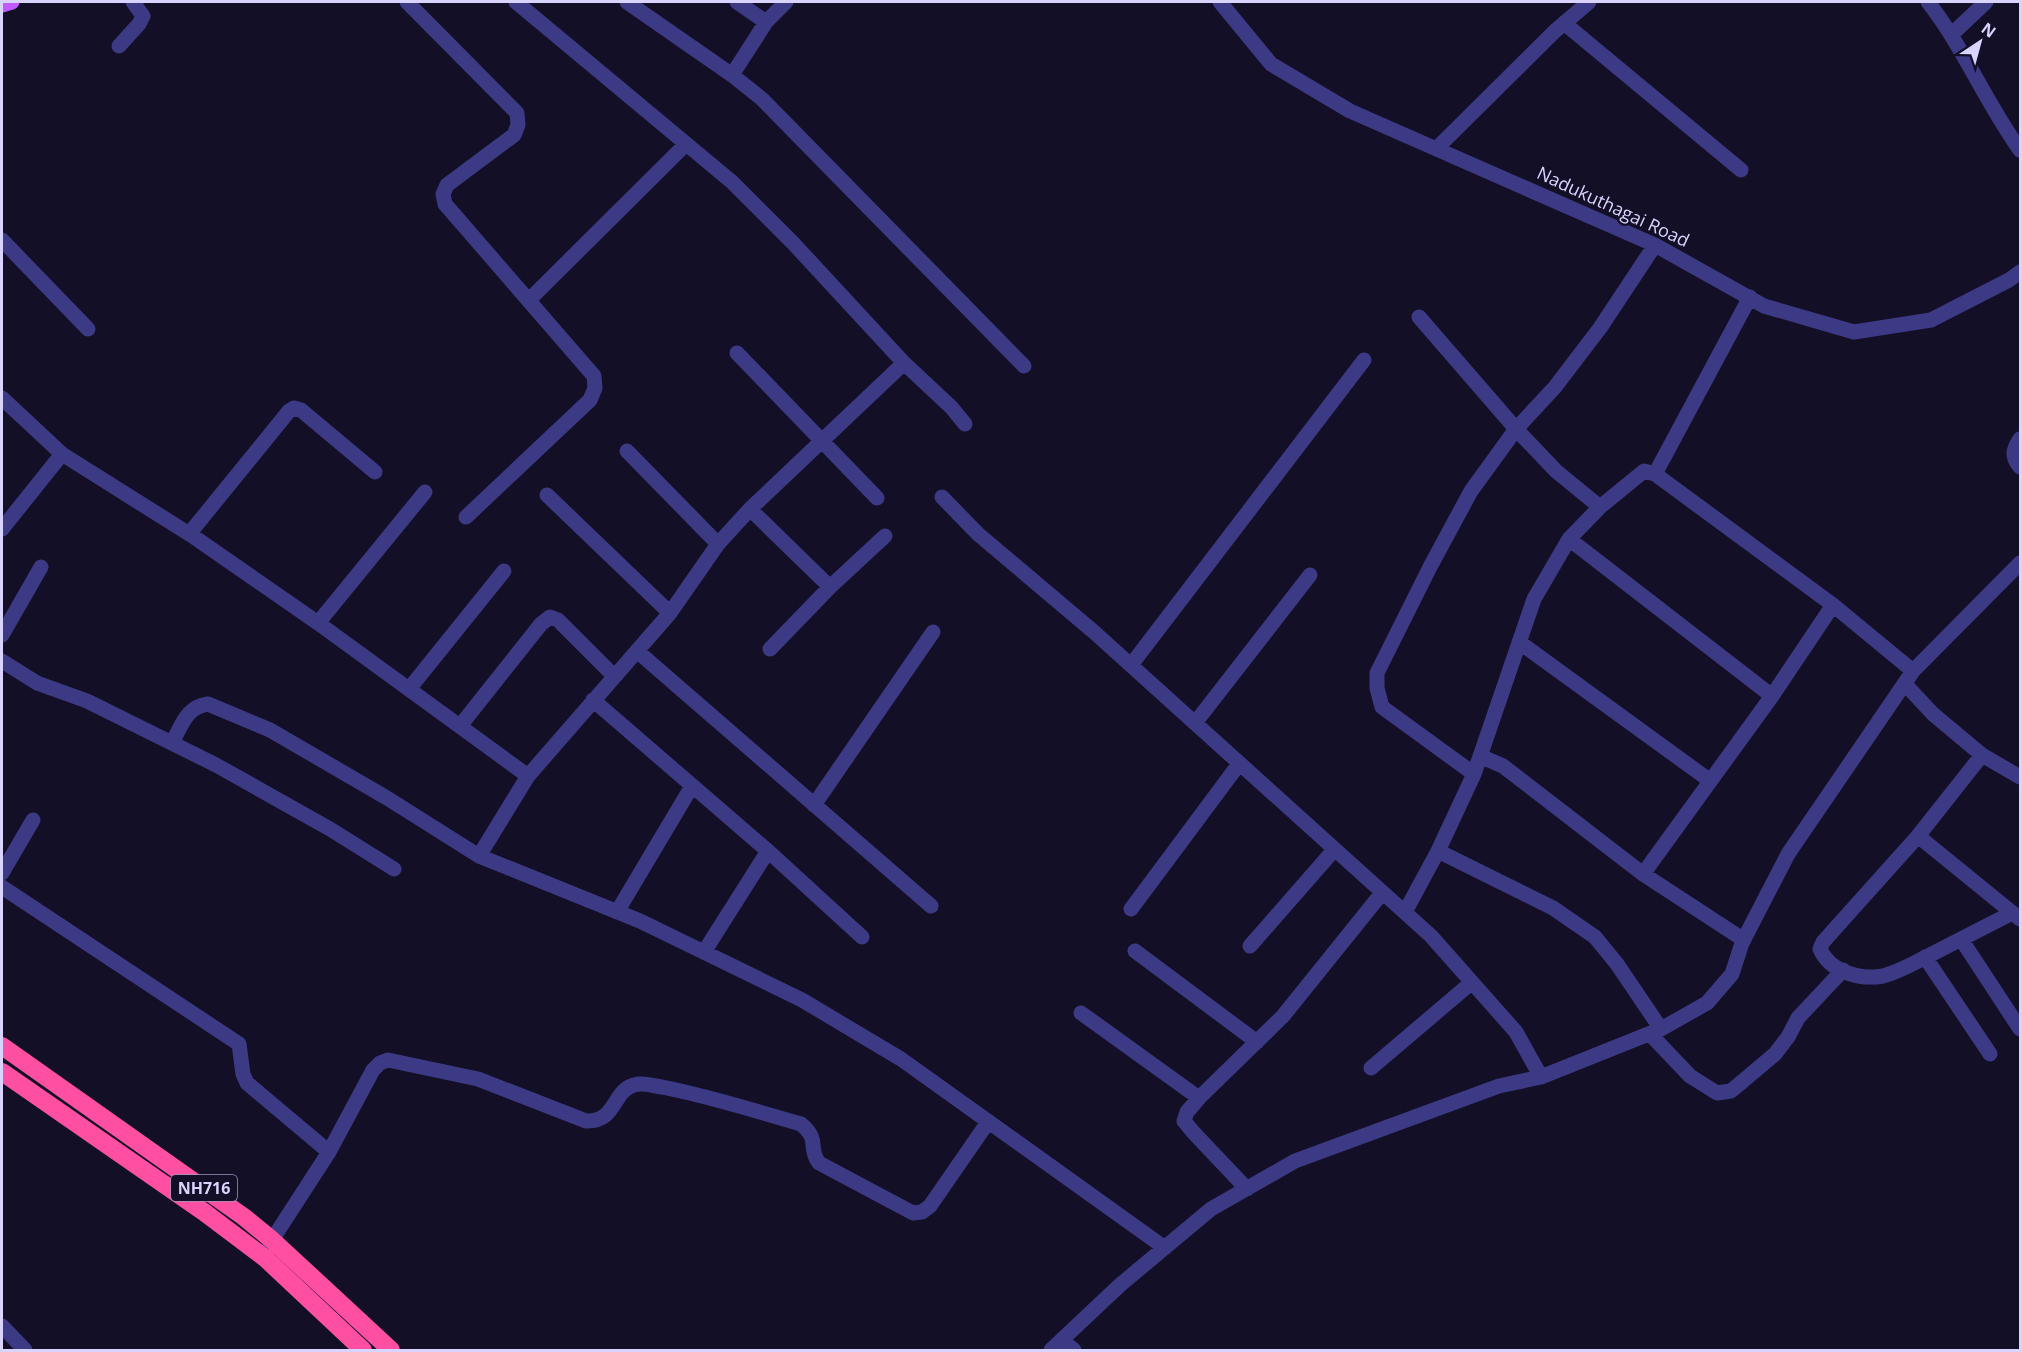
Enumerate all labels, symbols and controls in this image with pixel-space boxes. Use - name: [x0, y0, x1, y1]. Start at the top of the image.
- north arrow: [1950, 12, 2010, 72]
- text: N: [1977, 17, 2001, 43]
- street label: Nadukuthagai Road: [1533, 160, 1693, 252]
- road number: NH716: [171, 1175, 237, 1201]

